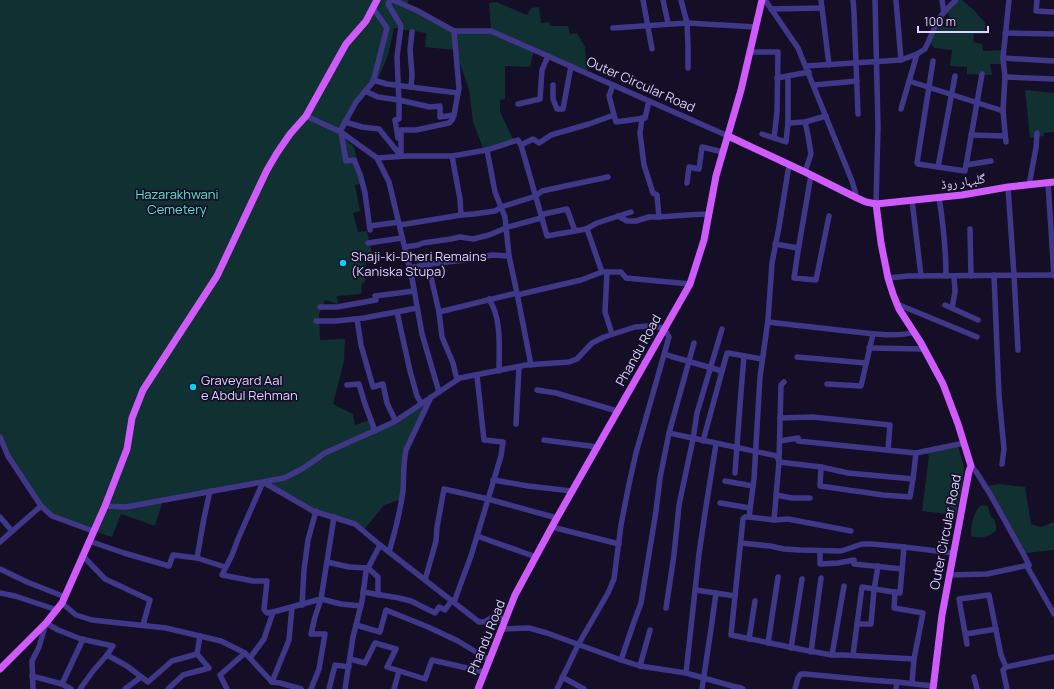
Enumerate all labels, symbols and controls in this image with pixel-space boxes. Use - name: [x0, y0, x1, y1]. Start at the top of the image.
- scale bar: [918, 8, 988, 34]
- text: 100 m: [924, 13, 956, 30]
- street label: Outer Circular Road: [584, 52, 698, 116]
- street label: گلبہار روڈ: [940, 169, 987, 193]
- park label: Hazarakhwani Cemetery: [135, 185, 219, 218]
- place label: Shaji-ki-Dheri Remains (Kaniska Stupa): [351, 247, 487, 280]
- marker: Shaji-ki-Dheri Remains (Kaniska Stupa): [338, 258, 348, 268]
- street label: Phandu Road: [611, 311, 665, 389]
- place label: Graveyard Aal e Abdul Rehman: [201, 371, 298, 404]
- marker: Graveyard Aal e Abdul Rehman: [188, 382, 198, 392]
- street label: Outer Circular Road: [925, 473, 965, 591]
- street label: Phandu Road: [463, 597, 509, 677]

